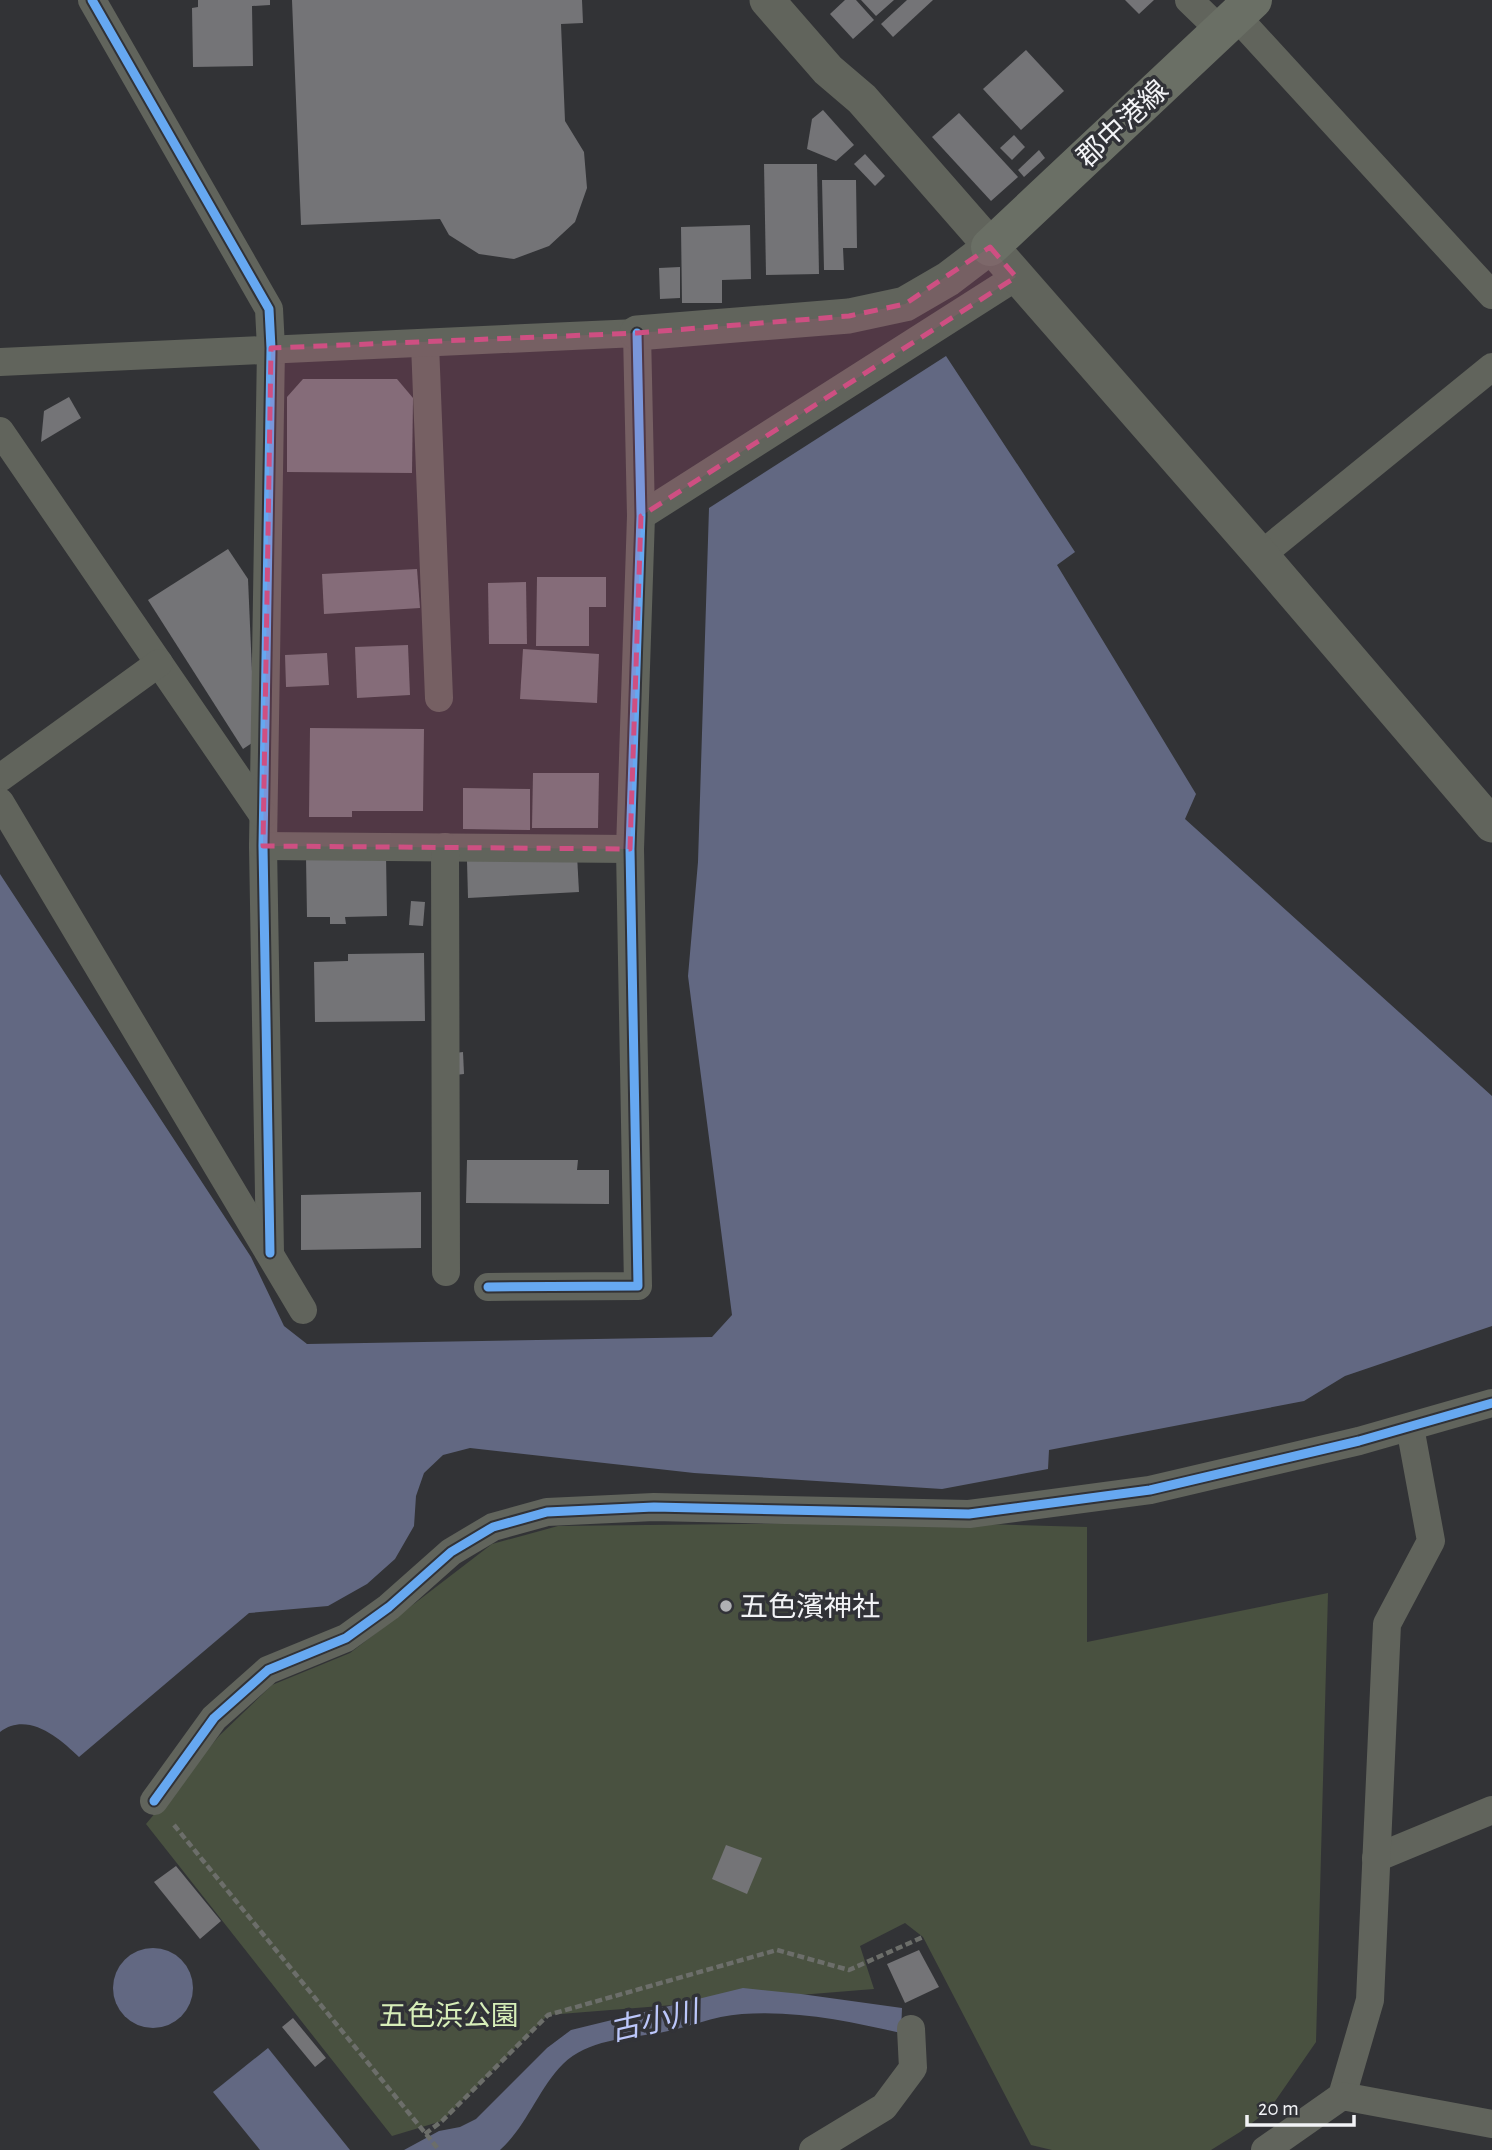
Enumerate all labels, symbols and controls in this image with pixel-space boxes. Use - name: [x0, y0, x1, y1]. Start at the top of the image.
- street label: 郡中港線: [1071, 75, 1174, 173]
- place label: 五色濱神社: [740, 1592, 880, 1622]
- marker: 五色濱神社: [718, 1598, 734, 1614]
- water label: 古小川: [607, 1995, 704, 2047]
- park label: 五色浜公園: [379, 2001, 519, 2031]
- scale bar: [1247, 2084, 1354, 2128]
- text: 20 m: [1258, 2098, 1299, 2119]

